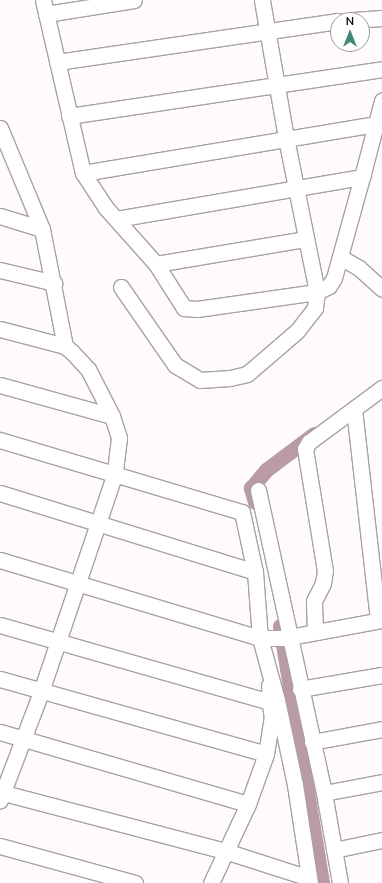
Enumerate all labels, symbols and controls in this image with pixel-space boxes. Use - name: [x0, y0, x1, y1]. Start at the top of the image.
- north arrow: [330, 12, 370, 52]
- text: N: [346, 14, 354, 28]

